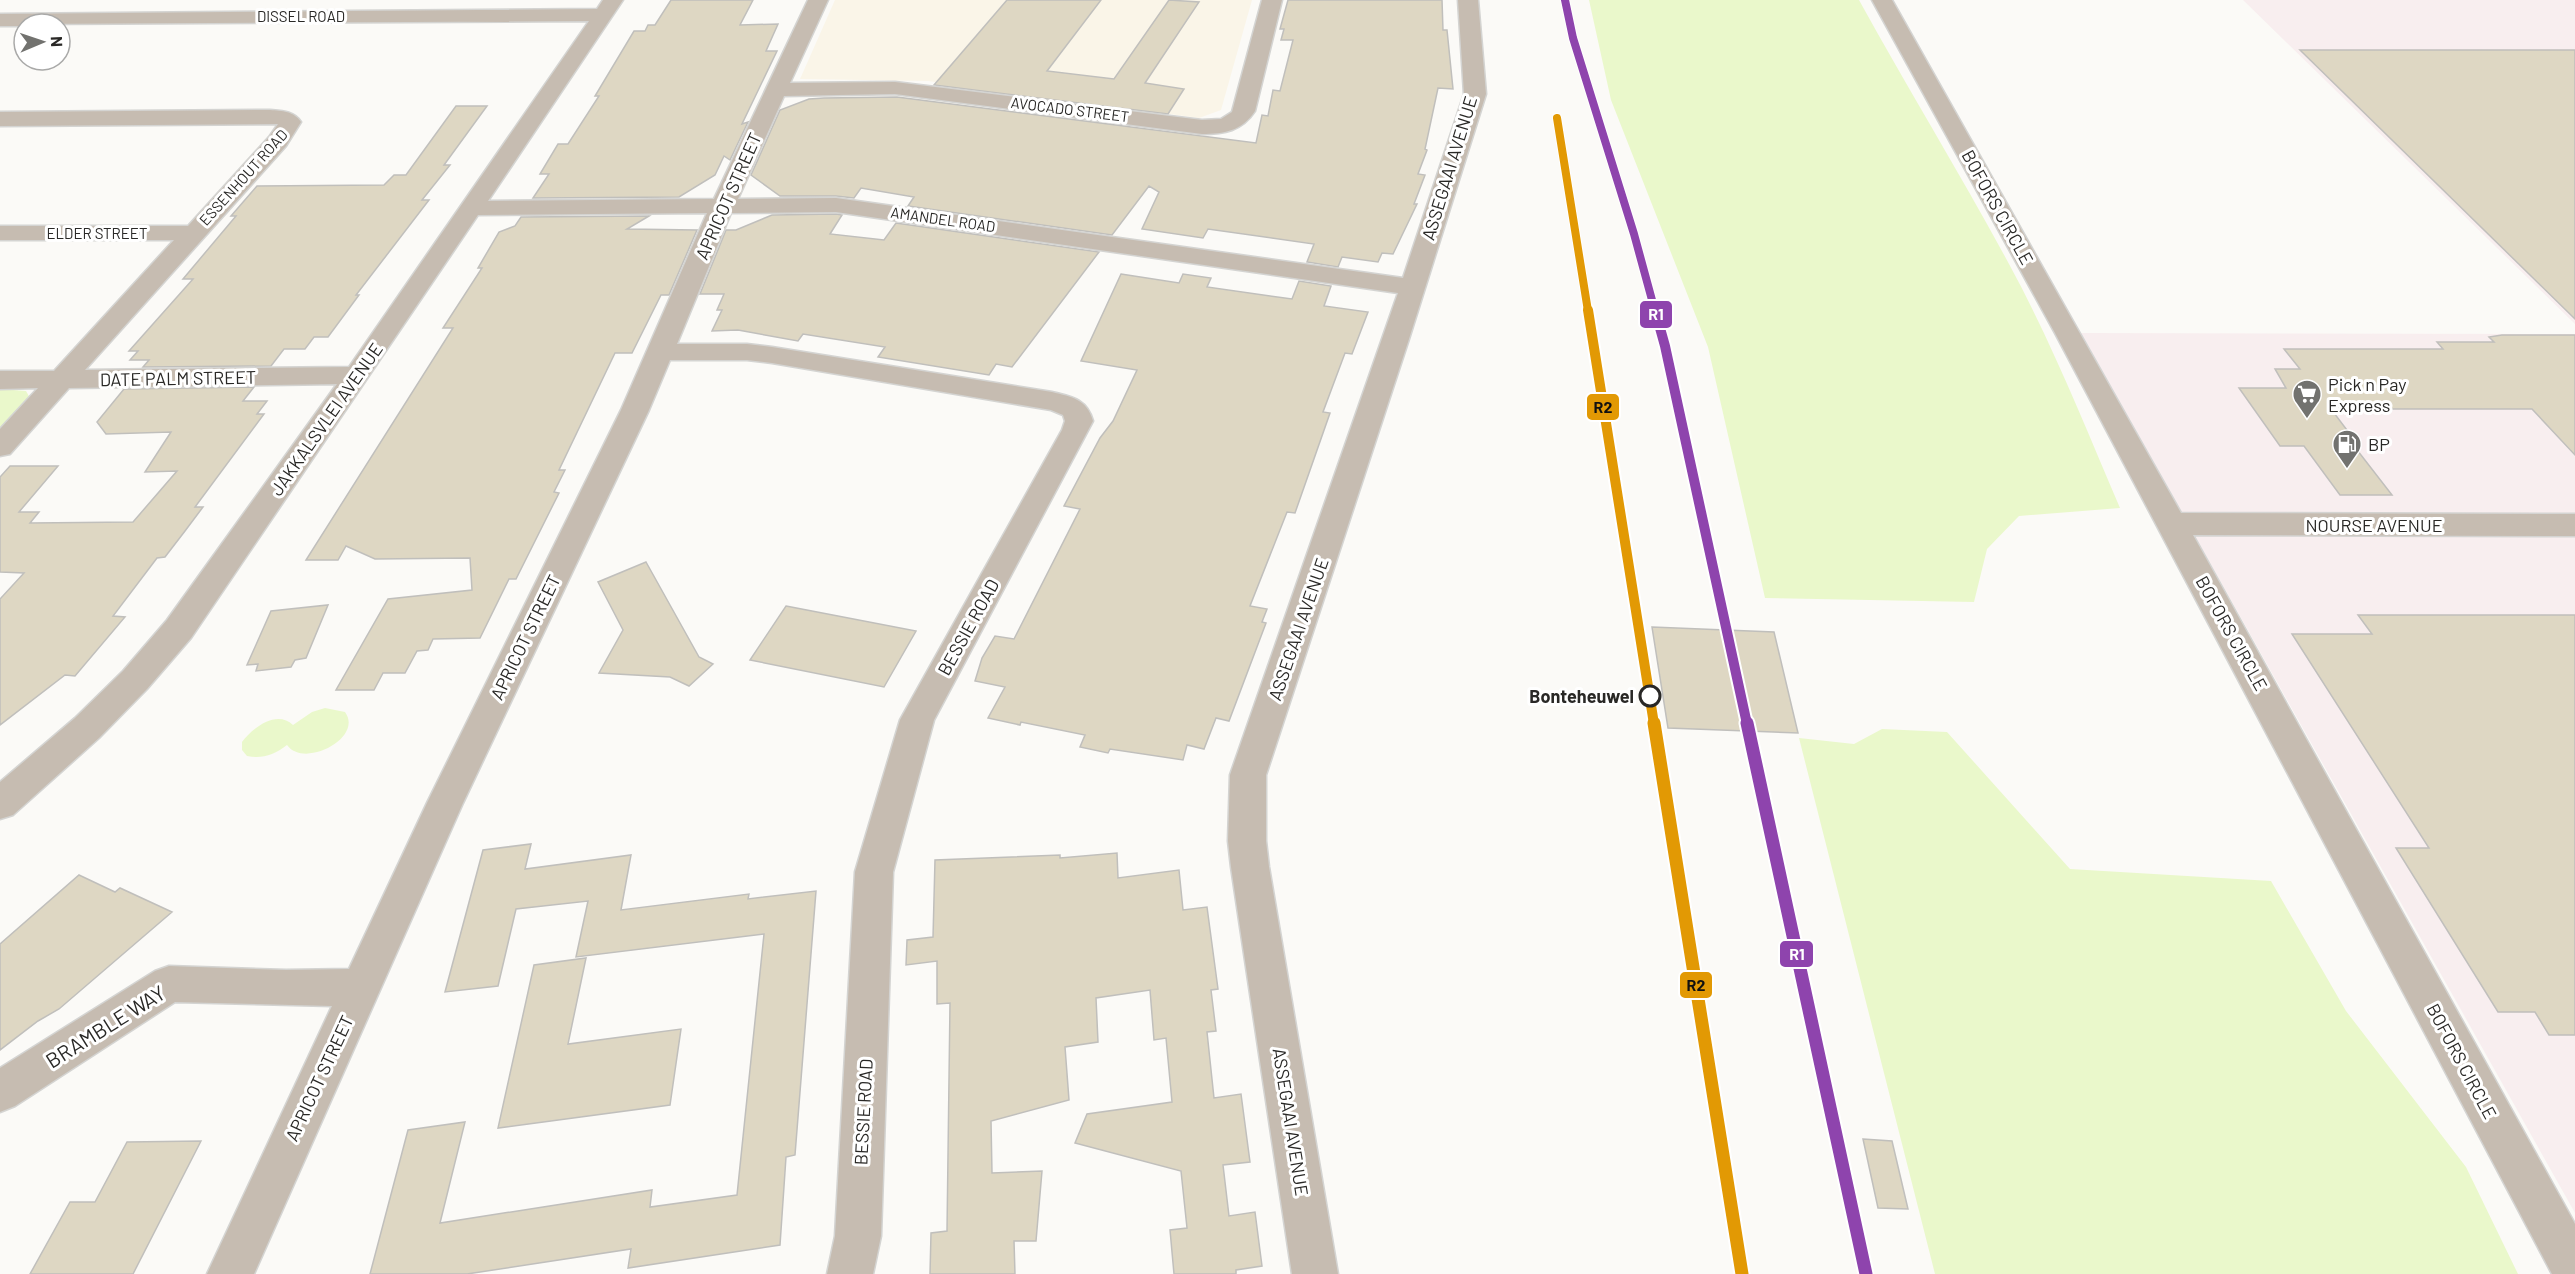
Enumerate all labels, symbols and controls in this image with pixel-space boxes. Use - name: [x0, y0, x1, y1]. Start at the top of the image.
- street label: DISSEL ROAD: [257, 7, 345, 25]
- north arrow: [12, 12, 72, 72]
- text: N: [48, 36, 67, 47]
- street label: AVOCADO STREET: [1010, 93, 1130, 125]
- street label: ASSEGAAI AVENUE: [1417, 93, 1481, 243]
- street label: ESSENHOUT ROAD: [195, 125, 291, 229]
- street label: APRICOT STREET: [690, 129, 766, 263]
- street label: BOFORS CIRCLE: [1957, 146, 2039, 268]
- street label: AMANDEL ROAD: [889, 203, 997, 235]
- street label: ELDER STREET: [47, 224, 147, 242]
- line badge: R1: [1639, 300, 1673, 329]
- text: R1: [1648, 304, 1664, 323]
- street label: JAKKALSVLEI AVENUE: [265, 338, 387, 500]
- street label: DATE PALM STREET: [100, 366, 256, 390]
- place label: Pick n Pay Express: [2328, 373, 2407, 416]
- supermarket icon: Pick n Pay Express: [2291, 378, 2323, 420]
- line badge: R2: [1586, 393, 1620, 421]
- text: R2: [1594, 397, 1612, 416]
- fuel station icon: BP: [2331, 428, 2363, 470]
- place label: BP: [2368, 433, 2390, 455]
- street label: NOURSE AVENUE: [2305, 514, 2443, 536]
- street label: ASSEGAAI AVENUE: [1263, 555, 1333, 703]
- street label: APRICOT STREET: [485, 571, 565, 703]
- street label: BOFORS CIRCLE: [2191, 572, 2273, 694]
- street label: BESSIE ROAD: [933, 575, 1003, 679]
- place label: Bonteheuwel: [1529, 685, 1634, 707]
- marker: Bonteheuwel: [1639, 685, 1661, 707]
- line badge: R1: [1779, 940, 1814, 968]
- text: R1: [1789, 944, 1805, 963]
- line badge: R2: [1679, 971, 1713, 999]
- text: R2: [1687, 975, 1705, 994]
- street label: BRAMBLE WAY: [41, 979, 169, 1073]
- street label: BOFORS CIRCLE: [2422, 1000, 2502, 1122]
- street label: APRICOT STREET: [280, 1012, 358, 1144]
- street label: ASSEGAAI AVENUE: [1268, 1047, 1314, 1197]
- street label: BESSIE ROAD: [849, 1058, 877, 1166]

